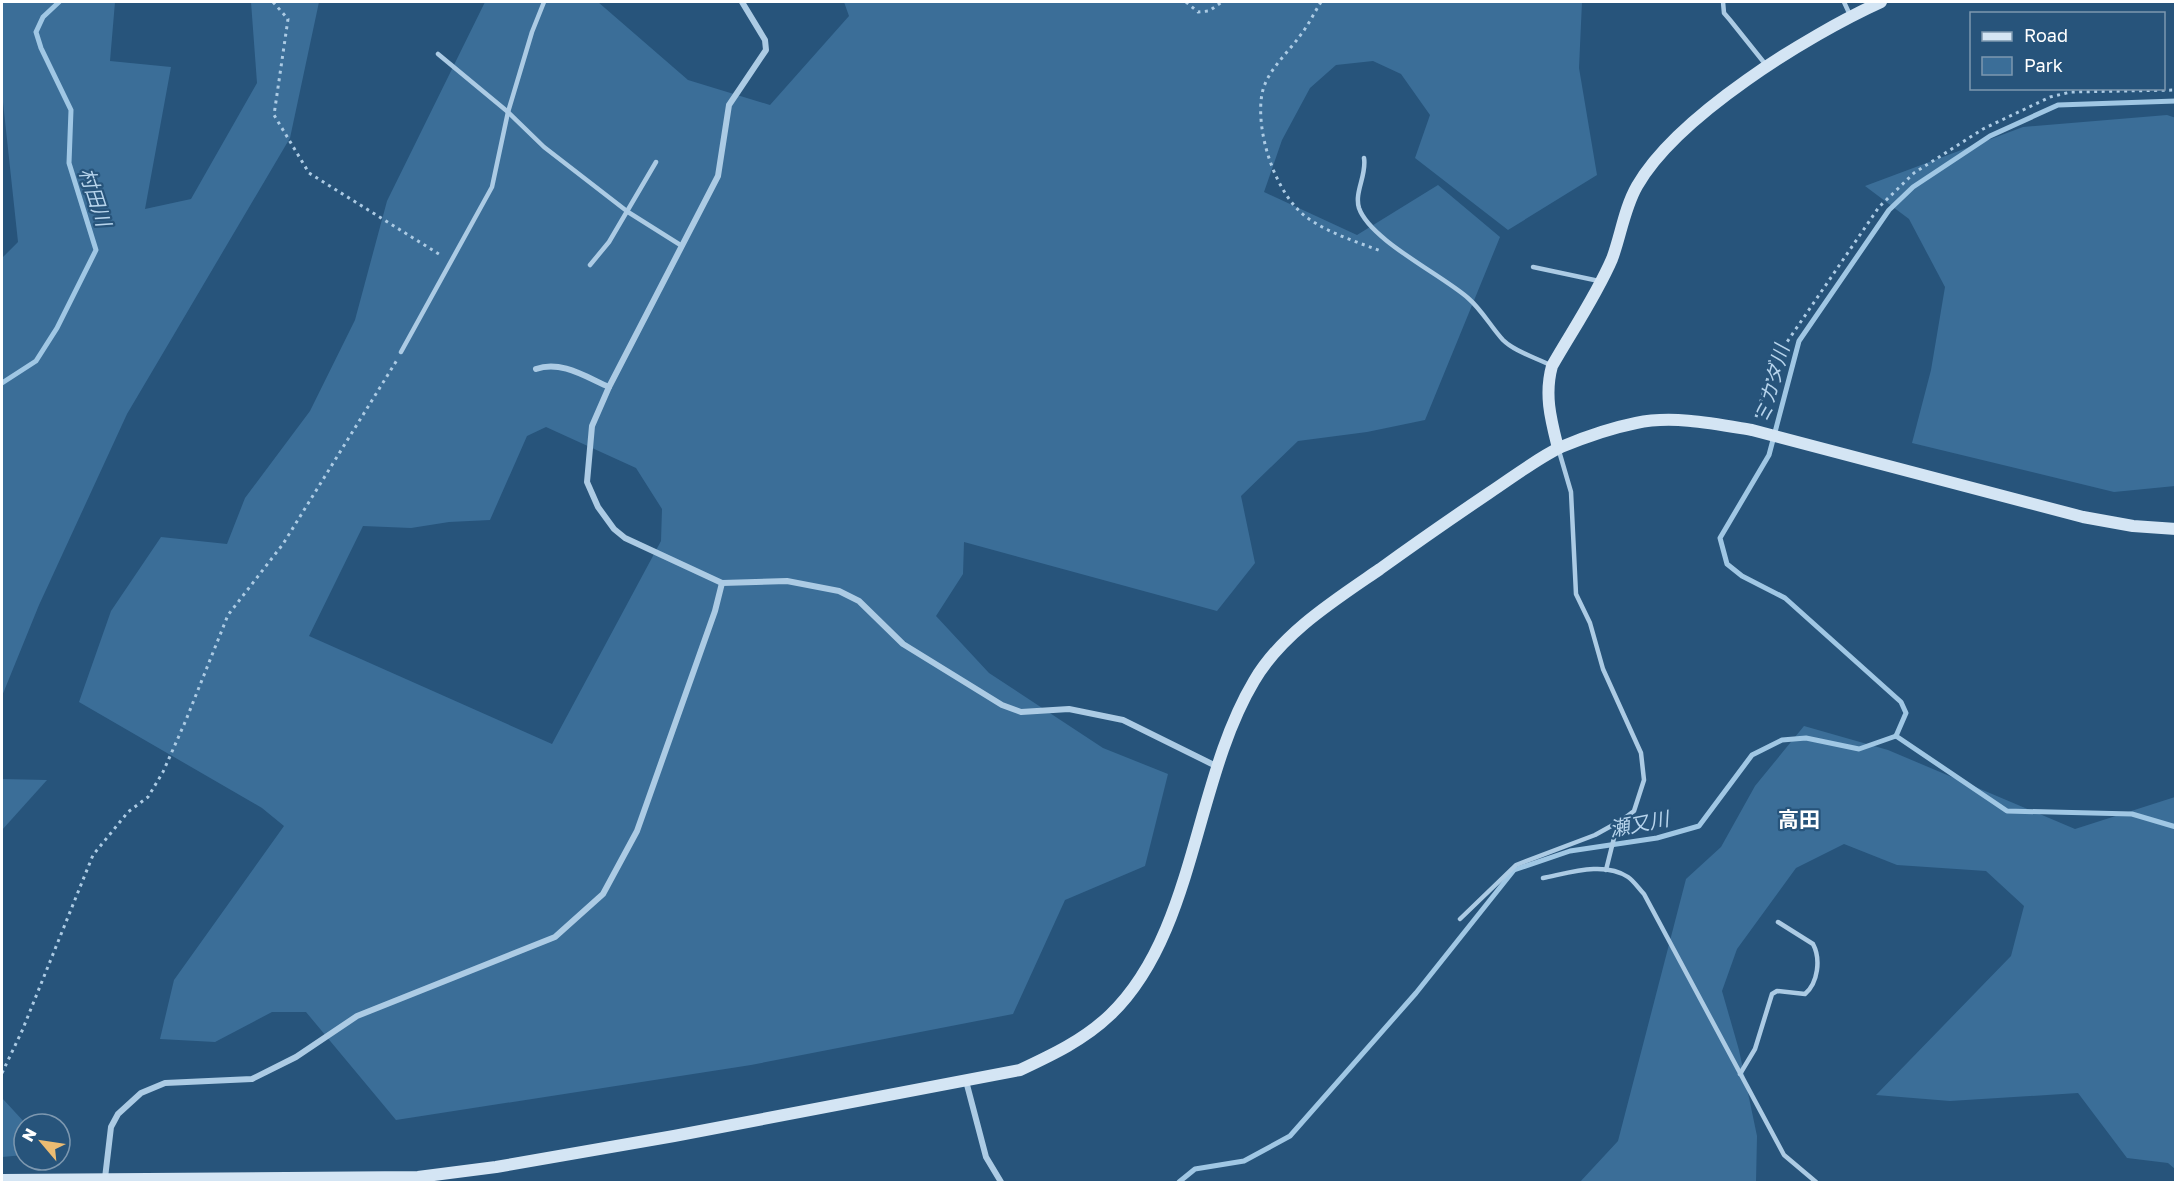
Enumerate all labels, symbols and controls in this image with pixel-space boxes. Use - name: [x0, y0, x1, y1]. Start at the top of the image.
- legend: [1970, 12, 2165, 90]
- text: Road: [2024, 24, 2068, 46]
- text: Park: [2024, 54, 2063, 76]
- water label: 村田川: [75, 164, 117, 231]
- water label: ミカダ川: [1749, 340, 1793, 425]
- water label: 瀬又川: [1607, 805, 1673, 841]
- district label: 高田: [1778, 806, 1820, 832]
- north arrow: [12, 1112, 72, 1172]
- text: N: [17, 1125, 41, 1145]

